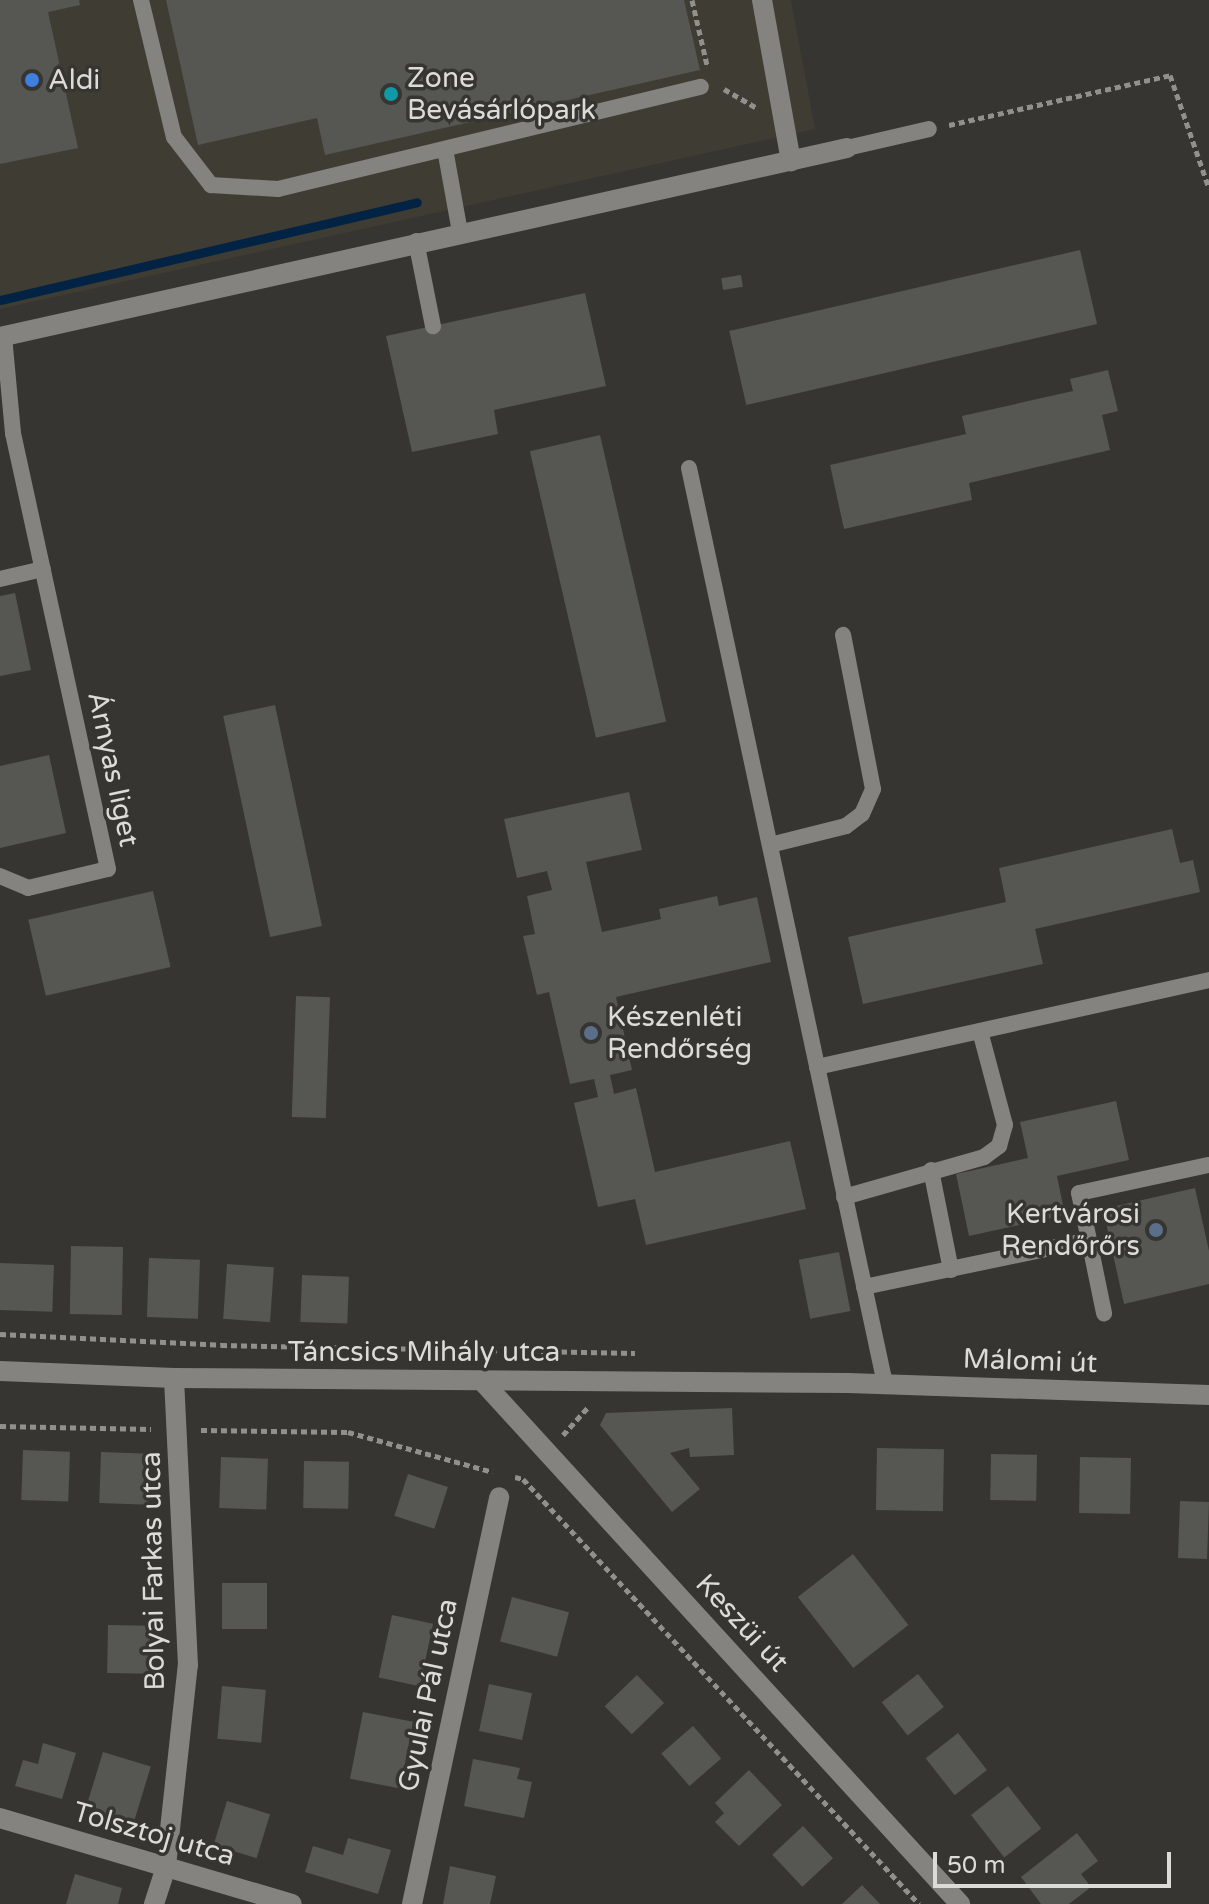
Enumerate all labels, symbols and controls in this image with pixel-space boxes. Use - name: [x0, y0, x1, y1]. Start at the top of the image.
- place label: Zone Bevásárlópark: [407, 61, 596, 127]
- place label: Aldi: [48, 63, 100, 97]
- marker: Aldi: [23, 71, 41, 89]
- marker: Zone Bevásárlópark: [382, 85, 400, 103]
- street label: Árnyas liget: [80, 688, 146, 850]
- place label: Készenléti Rendőrség: [607, 1000, 752, 1066]
- marker: Készenléti Rendőrség: [582, 1024, 600, 1042]
- place label: Kertvárosi Rendőrőrs: [1001, 1197, 1140, 1263]
- marker: Kertvárosi Rendőrőrs: [1147, 1221, 1165, 1239]
- street label: Táncsics Mihály utca: [288, 1335, 560, 1369]
- street label: Málomi út: [962, 1342, 1098, 1380]
- street label: Bolyai Farkas utca: [134, 1451, 172, 1691]
- street label: Keszüi út: [688, 1567, 796, 1679]
- street label: Gyulai Pál utca: [391, 1595, 465, 1795]
- street label: Tolsztoj utca: [69, 1795, 239, 1873]
- scale bar: [937, 1836, 1175, 1886]
- text: 50 m: [947, 1851, 1005, 1880]

